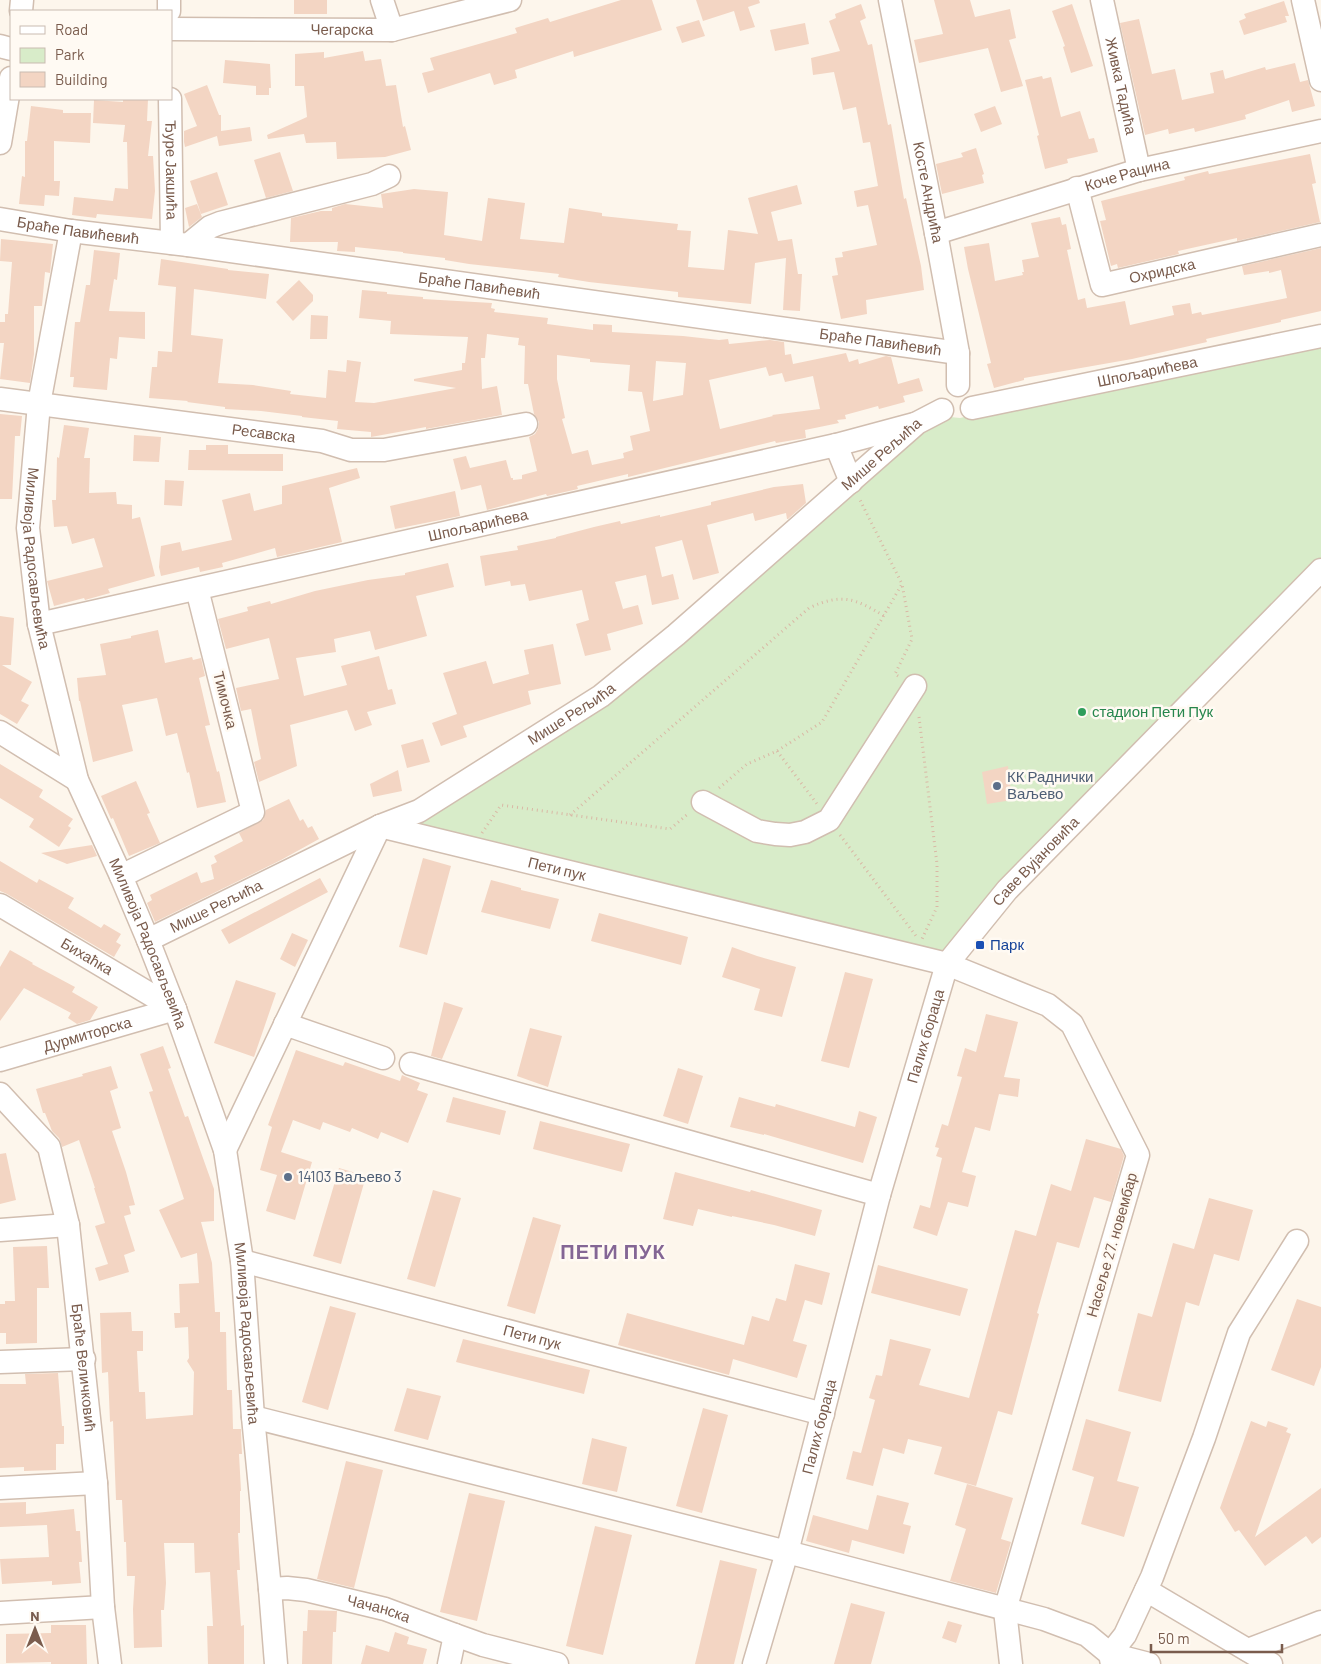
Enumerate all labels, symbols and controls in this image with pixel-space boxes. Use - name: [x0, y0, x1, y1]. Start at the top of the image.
- legend: [10, 10, 172, 100]
- text: Road: [55, 20, 88, 38]
- street label: Чегарска: [310, 20, 374, 38]
- street label: Живка Тадића: [1102, 35, 1141, 137]
- text: Park: [55, 45, 85, 63]
- text: Building: [55, 70, 108, 88]
- street label: Ђуре Јакшића: [162, 120, 182, 221]
- street label: Косте Андрића: [910, 140, 948, 245]
- street label: Коче Рацина: [1082, 154, 1172, 194]
- street label: Браће Павићевић: [16, 212, 140, 247]
- street label: Охридска: [1127, 254, 1197, 287]
- street label: Браће Павићевић: [417, 267, 542, 302]
- street label: Браће Павићевић: [818, 324, 943, 359]
- street label: Шпољарићева: [1095, 352, 1199, 390]
- street label: Мише Рељића: [837, 413, 925, 493]
- street label: Ресавска: [231, 419, 297, 446]
- street label: Миливоја Радосављевића: [20, 467, 55, 651]
- street label: Шпољарићева: [426, 504, 530, 544]
- street label: Тимочка: [210, 669, 242, 731]
- street label: Мише Рељића: [524, 678, 619, 748]
- place label: стадион Пети Пук: [1092, 702, 1213, 720]
- marker: стадион Пети Пук: [1076, 706, 1088, 718]
- place label: КК Раднички Ваљево: [1007, 767, 1094, 802]
- marker: КК Раднички Ваљево: [991, 780, 1003, 792]
- street label: Саве Вујановића: [988, 812, 1083, 909]
- street label: Пети пук: [526, 852, 588, 884]
- street label: Миливоја Радосављевића: [106, 855, 192, 1032]
- street label: Мише Рељића: [167, 875, 266, 936]
- street label: Бихаћка: [58, 933, 117, 979]
- place label: Парк: [990, 935, 1024, 953]
- marker: Парк: [974, 939, 986, 951]
- street label: Палих бораца: [902, 986, 947, 1085]
- street label: Дурмиторска: [41, 1012, 134, 1055]
- place label: 14103 Ваљево 3: [298, 1167, 402, 1185]
- street label: Насеље 27. новембар: [1082, 1170, 1140, 1319]
- marker: 14103 Ваљево 3: [282, 1171, 294, 1183]
- district label: ПЕТИ ПУК: [560, 1239, 666, 1263]
- street label: Миливоја Радосављевића: [231, 1241, 264, 1426]
- street label: Браће Величковић: [69, 1303, 100, 1433]
- street label: Пети пук: [501, 1320, 564, 1353]
- street label: Палих бораца: [797, 1377, 839, 1476]
- street label: Чачанска: [345, 1590, 414, 1626]
- north arrow: [10, 1604, 60, 1654]
- text: N: [30, 1607, 40, 1624]
- scale bar: [1151, 1622, 1282, 1654]
- text: 50 m: [1158, 1629, 1190, 1647]

